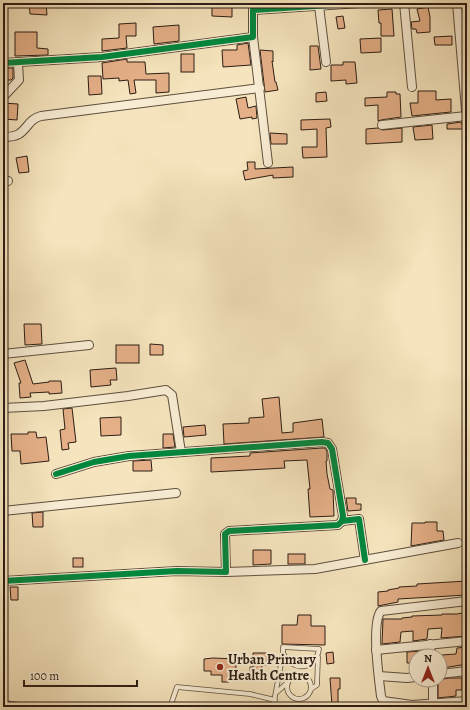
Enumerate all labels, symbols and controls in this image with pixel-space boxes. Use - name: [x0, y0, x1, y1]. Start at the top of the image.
- north arrow: [408, 648, 448, 688]
- place label: Urban Primary Health Centre: [228, 650, 316, 685]
- text: N: [424, 651, 432, 666]
- scale bar: [24, 662, 137, 688]
- marker: Urban Primary Health Centre: [215, 662, 225, 672]
- text: 100 m: [30, 668, 59, 684]

